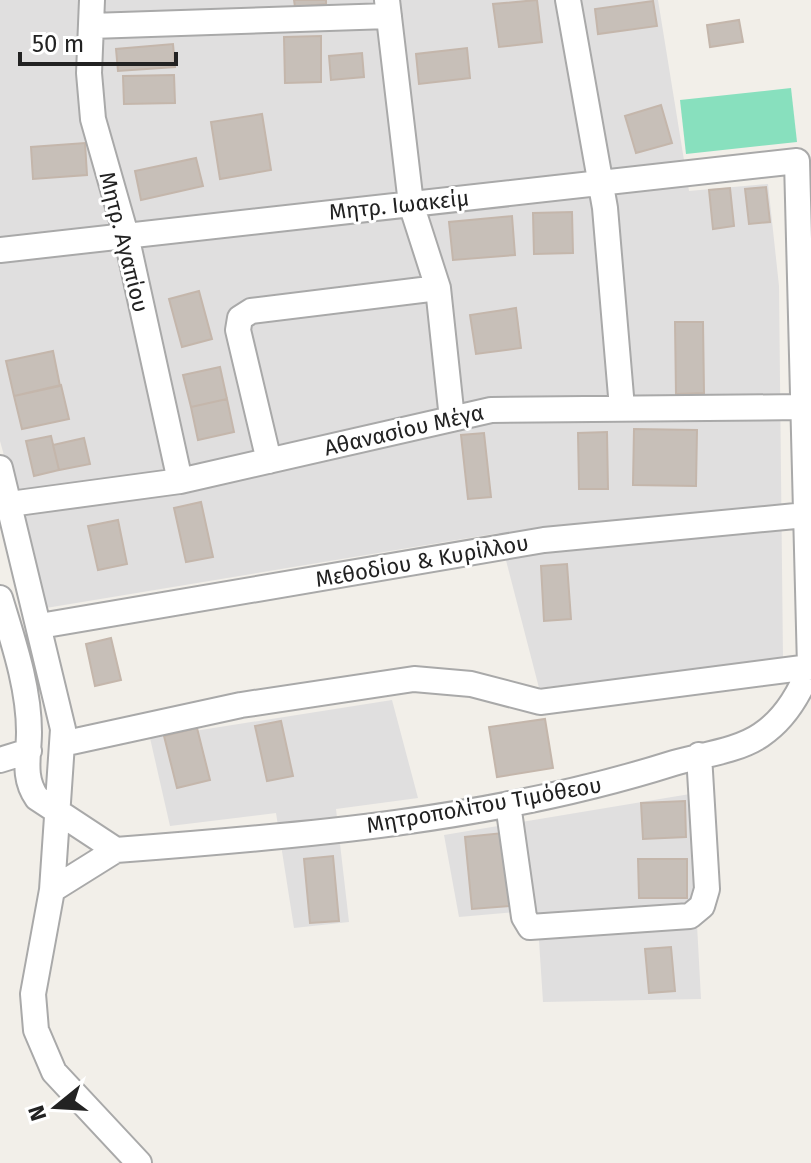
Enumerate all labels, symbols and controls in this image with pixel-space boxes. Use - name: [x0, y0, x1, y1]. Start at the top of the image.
- scale bar: [20, 16, 176, 66]
- text: 50 m: [32, 30, 84, 58]
- street label: Μητρ. Αγαπίου: [93, 169, 155, 315]
- street label: Μητρ. Ιωακείμ: [327, 184, 471, 226]
- street label: Αθανασίου Μέγα: [322, 399, 486, 461]
- street label: Μεθοδίου & Κυρίλλου: [313, 529, 531, 593]
- street label: Μητροπολίτου Τιμόθεου: [364, 771, 604, 839]
- north arrow: [16, 1067, 96, 1147]
- text: N: [22, 1102, 53, 1124]

